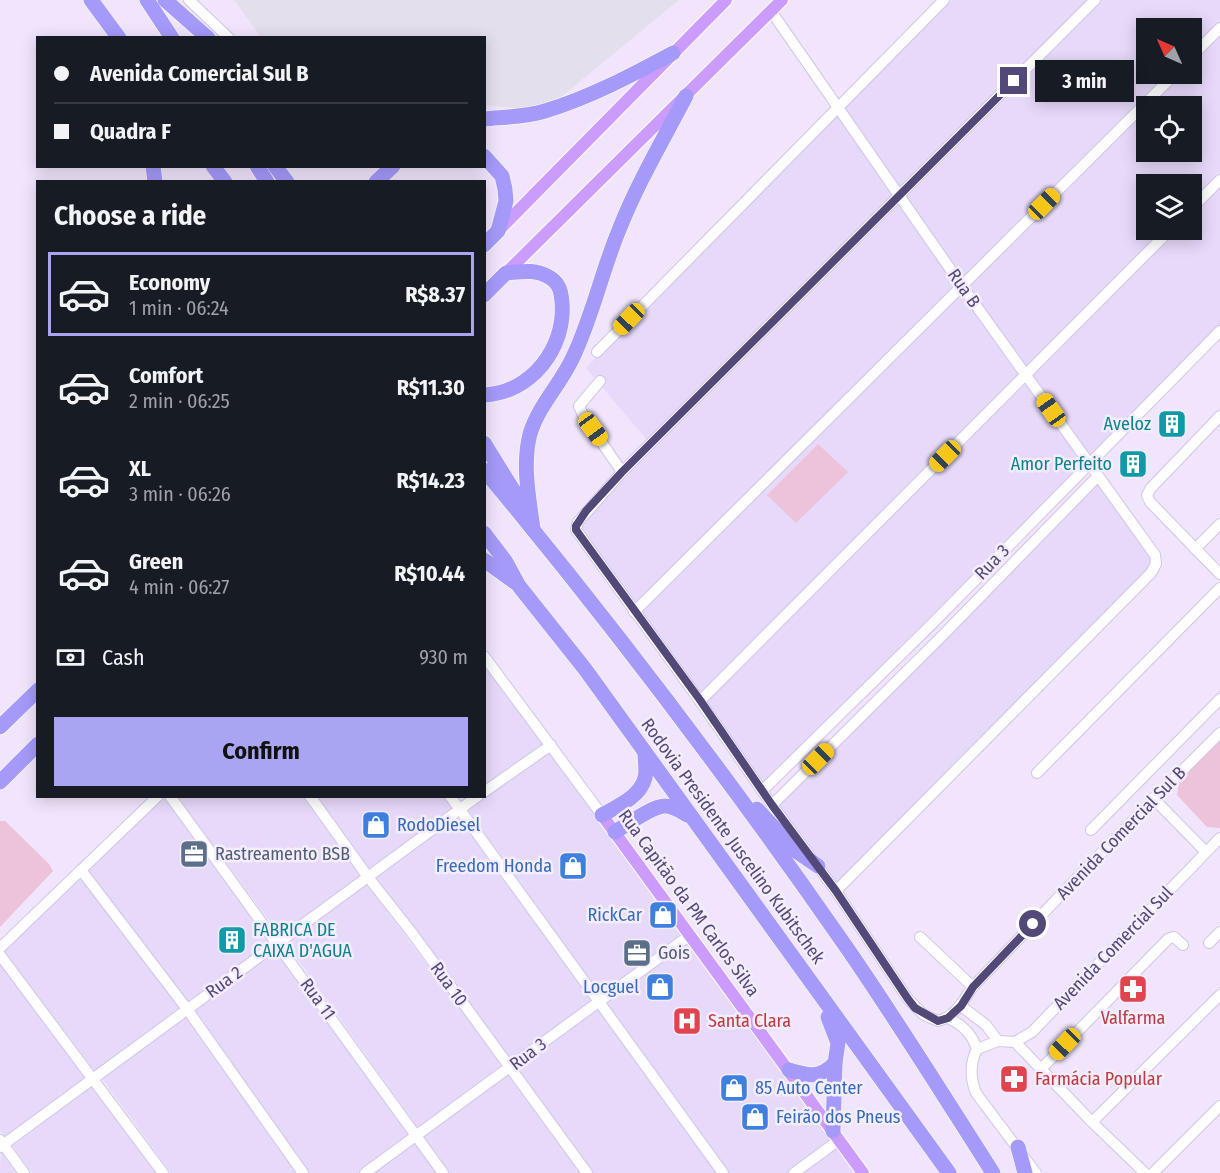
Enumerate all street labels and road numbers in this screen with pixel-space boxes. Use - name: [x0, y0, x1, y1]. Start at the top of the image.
- street label: Rua B: [943, 264, 985, 312]
- street label: Rua 3: [970, 540, 1014, 584]
- street label: Rodovia Presidente Juscelino Kubitschek: [637, 714, 830, 969]
- street label: Avenida Comercial Sul B: [1052, 762, 1190, 904]
- street label: Rua Capitão da PM Carlos Silva: [614, 805, 764, 1001]
- street label: Avenida Comercial Sul: [1049, 882, 1178, 1014]
- street label: Rua 10: [426, 958, 472, 1010]
- street label: Rua 2: [201, 961, 247, 1003]
- street label: Rua 11: [296, 974, 340, 1024]
- street label: Rua 3: [505, 1033, 551, 1075]

